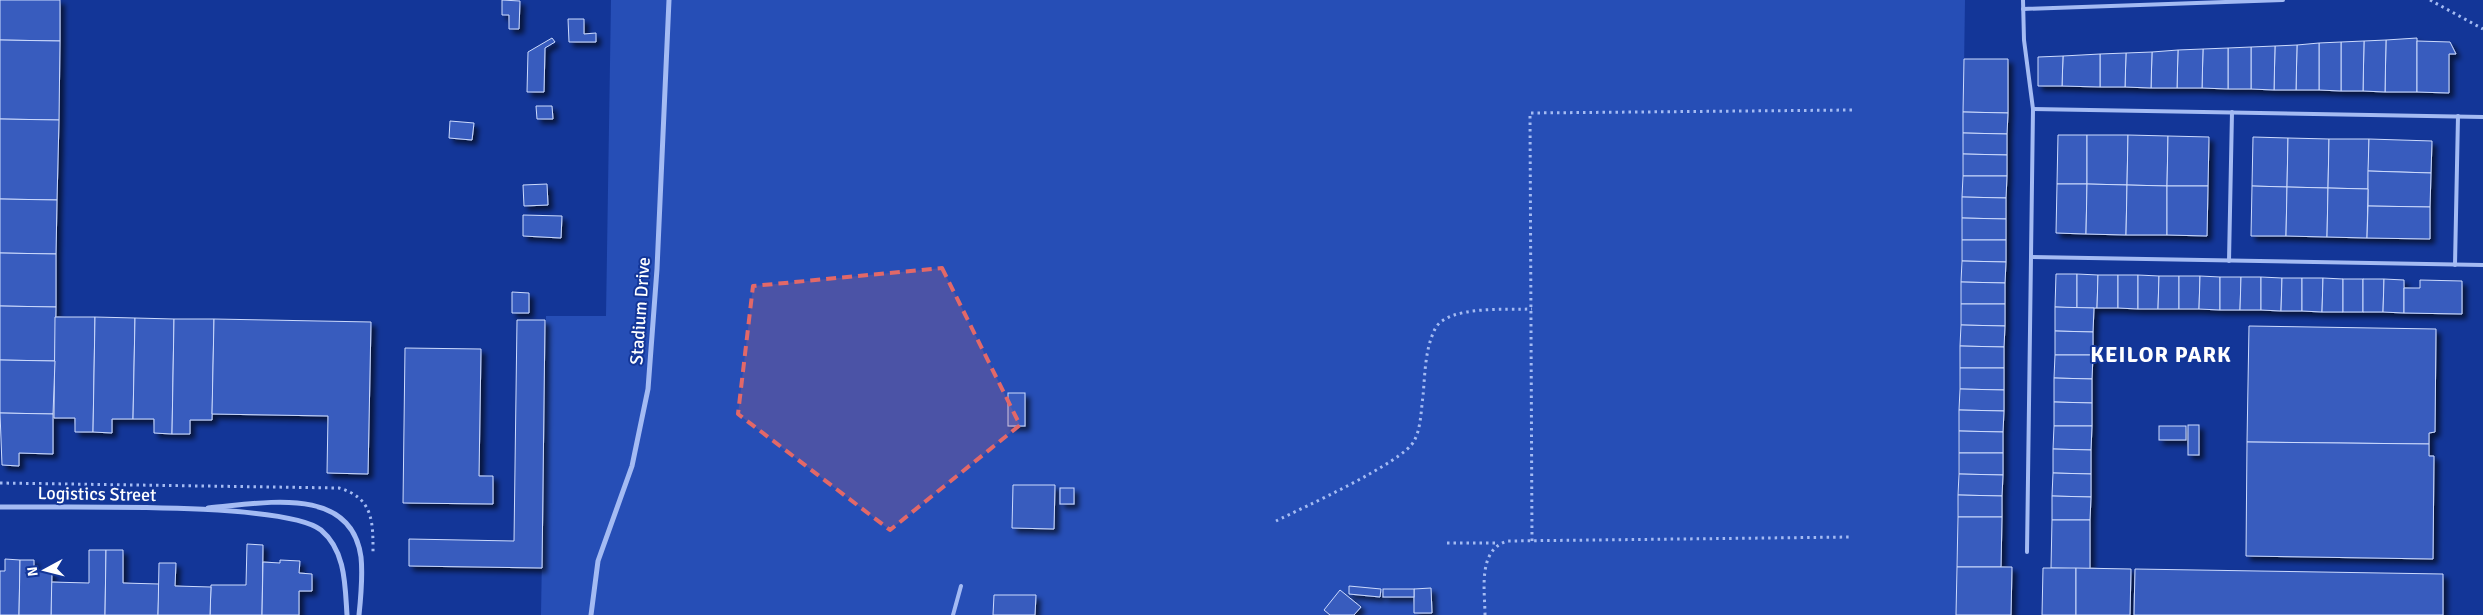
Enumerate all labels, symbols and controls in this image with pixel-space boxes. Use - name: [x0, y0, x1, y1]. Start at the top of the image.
- street label: Stadium Drive: [625, 256, 655, 366]
- district label: KEILOR PARK: [2090, 341, 2232, 368]
- street label: Logistics Street: [37, 482, 157, 506]
- north arrow: [20, 545, 70, 595]
- text: N: [24, 566, 42, 577]

